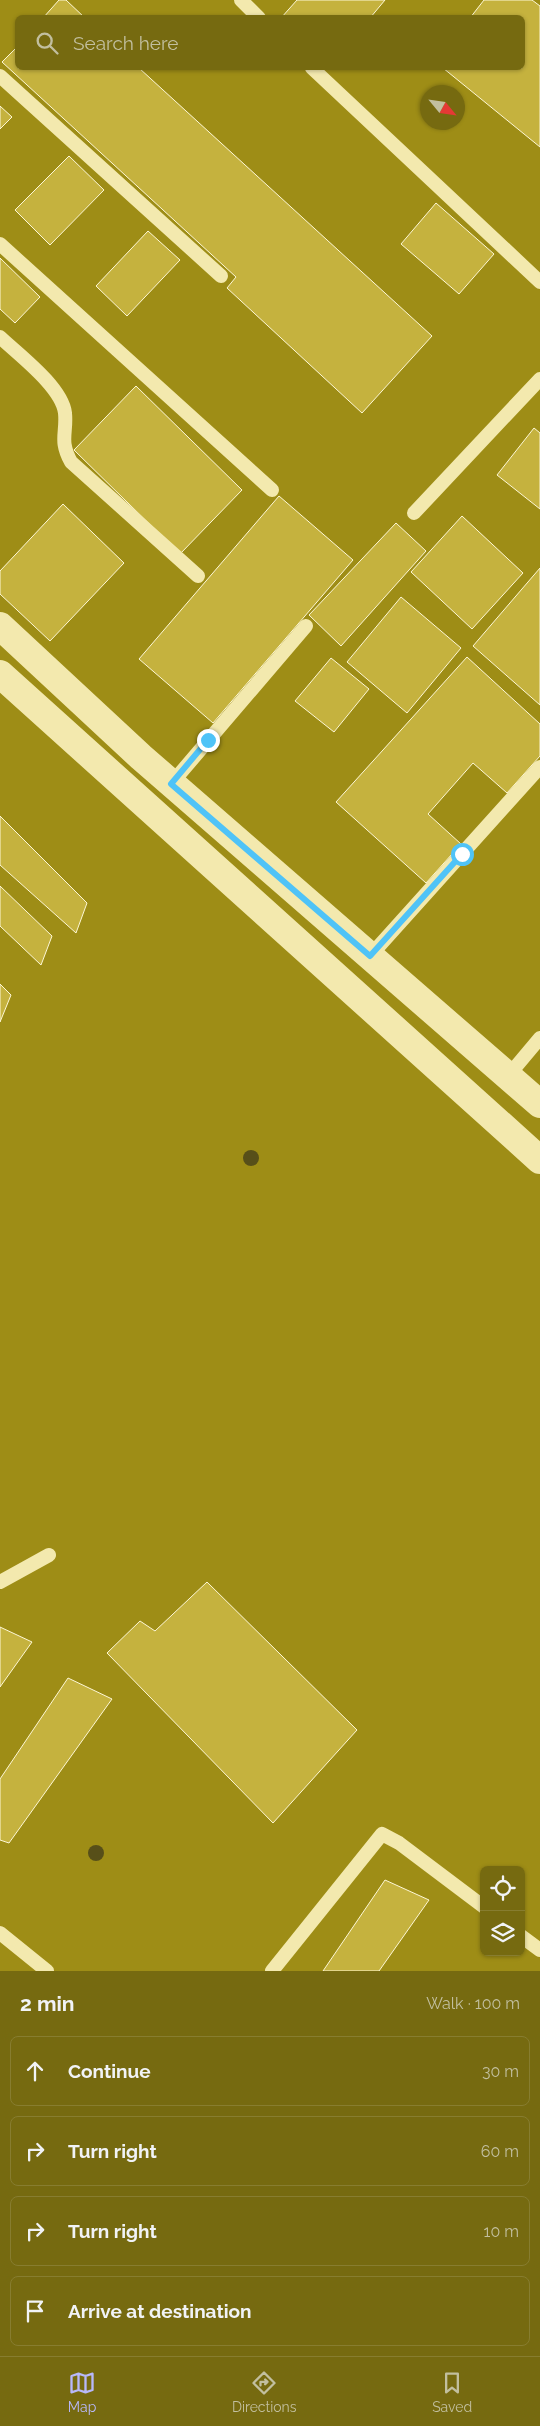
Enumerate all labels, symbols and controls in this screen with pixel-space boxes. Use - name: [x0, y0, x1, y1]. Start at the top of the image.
- search box: [15, 15, 525, 70]
- icon: search: [33, 29, 61, 57]
- text: Search here: [73, 32, 179, 54]
- north arrow: [420, 85, 465, 130]
- route end: [197, 729, 220, 752]
- route start: [451, 843, 474, 866]
- map controls: [480, 1866, 525, 1956]
- button: locate: [480, 1866, 525, 1911]
- button: layers: [480, 1911, 525, 1956]
- text: 2 min: [20, 1991, 74, 2016]
- text: Walk · 100 m: [426, 1994, 520, 2013]
- icon: ahead: [21, 2057, 49, 2085]
- text: Continue: [68, 2060, 151, 2082]
- text: 30 m: [482, 2062, 519, 2081]
- icon: right: [21, 2137, 49, 2165]
- text: Turn right: [68, 2140, 157, 2162]
- text: 60 m: [481, 2142, 519, 2161]
- icon: right: [21, 2217, 49, 2245]
- text: Turn right: [68, 2220, 157, 2242]
- text: 10 m: [484, 2222, 519, 2241]
- icon: arrive: [21, 2297, 49, 2325]
- text: Arrive at destination: [68, 2300, 252, 2322]
- tab: Map: [68, 2369, 96, 2415]
- tab: Directions: [232, 2369, 297, 2415]
- tab: Saved: [432, 2369, 472, 2415]

